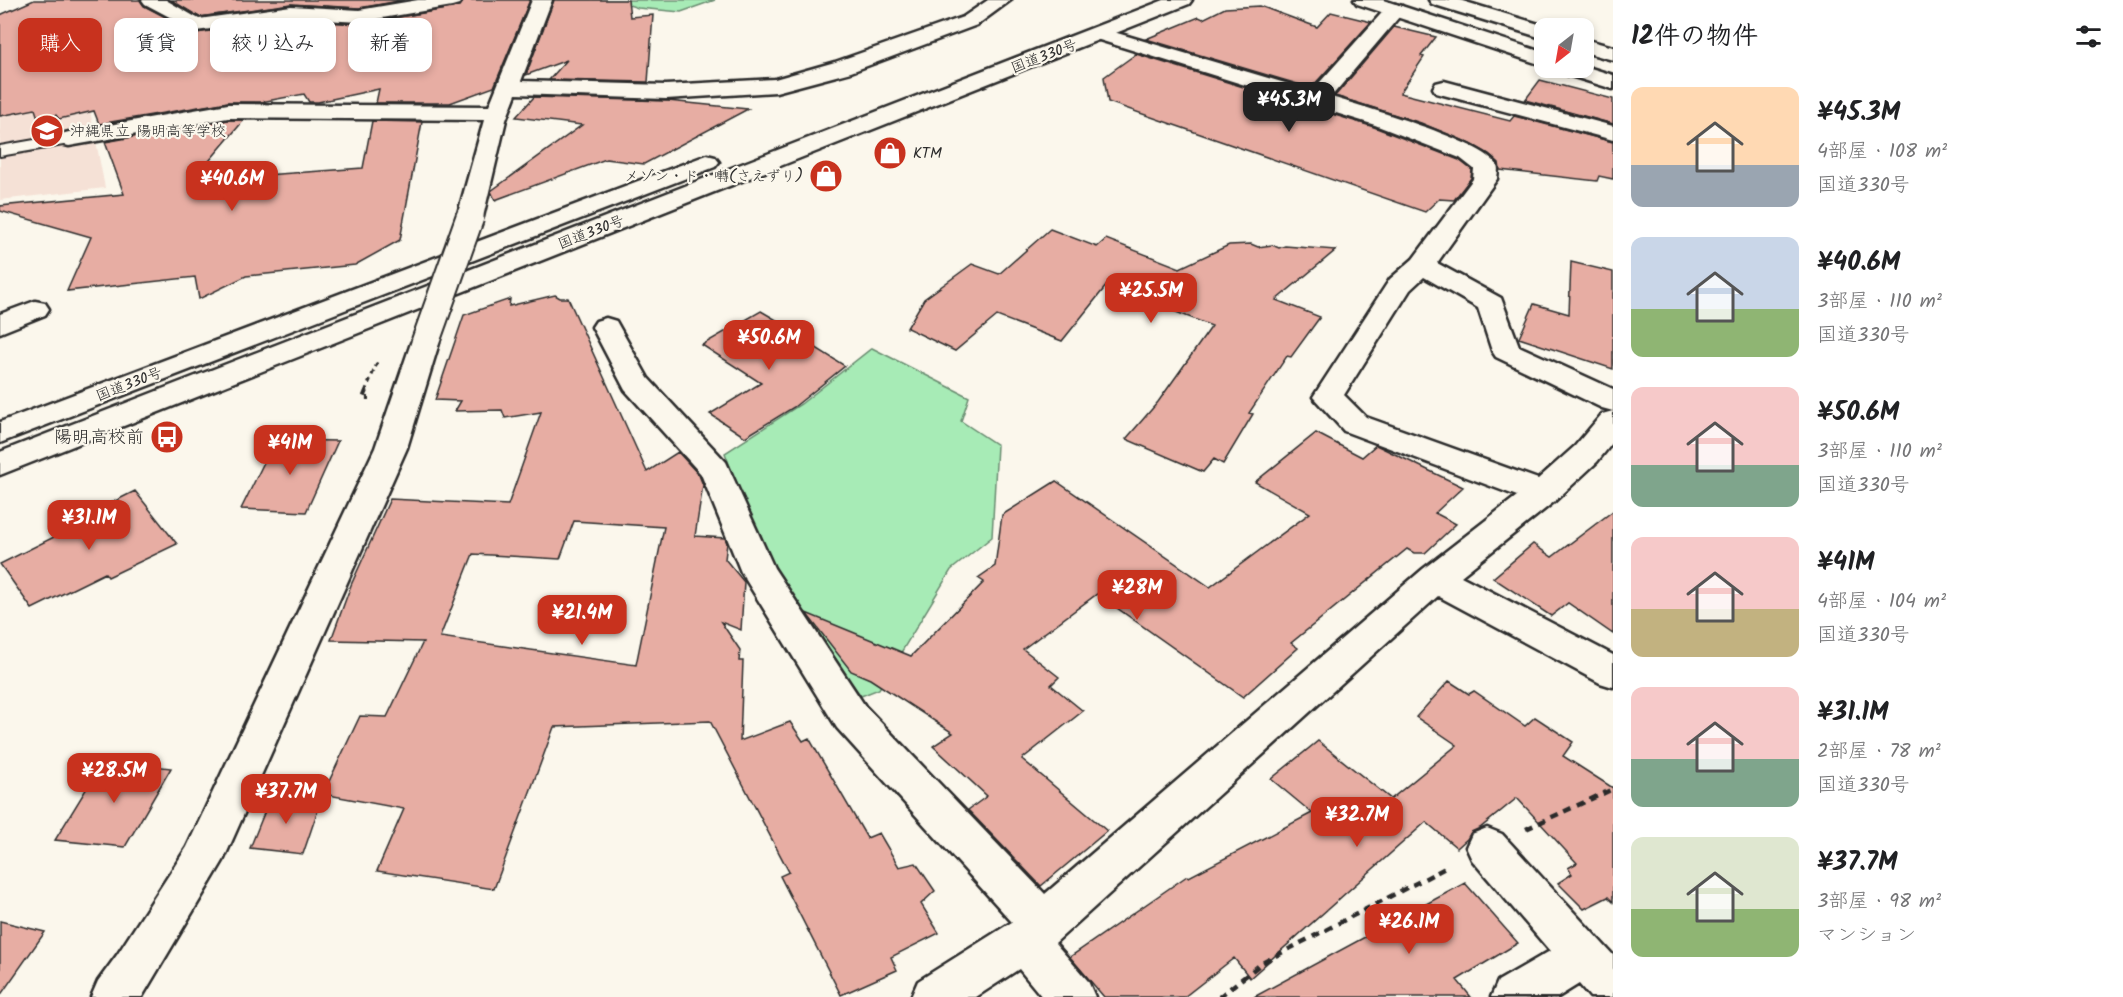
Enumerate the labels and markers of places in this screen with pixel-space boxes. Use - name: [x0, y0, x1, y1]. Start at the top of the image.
- pin: ¥45.3M: [1240, 82, 1338, 133]
- school or university icon: 沖縄県立 陽明高等学校: [29, 113, 65, 149]
- place label: 沖縄県立 陽明高等学校: [70, 120, 226, 144]
- shop icon: KTM: [872, 135, 908, 171]
- place label: KTM: [913, 142, 942, 166]
- shop icon: メゾン・ド・囀(さえずり): [808, 158, 844, 194]
- pin: ¥40.6M: [183, 161, 281, 212]
- place label: メゾン・ド・囀(さえずり): [624, 165, 803, 189]
- pin: ¥25.5M: [1102, 273, 1200, 324]
- pin: ¥50.6M: [720, 320, 818, 371]
- bus stop icon: 陽明高校前: [149, 419, 185, 455]
- place label: 陽明高校前: [54, 424, 144, 453]
- pin: ¥41M: [254, 425, 326, 476]
- pin: ¥31.1M: [40, 500, 138, 551]
- pin: ¥28M: [1101, 570, 1173, 621]
- pin: ¥21.4M: [533, 595, 631, 646]
- pin: ¥28.5M: [65, 753, 163, 804]
- pin: ¥37.7M: [237, 774, 335, 825]
- pin: ¥32.7M: [1308, 797, 1406, 848]
- pin: ¥26.1M: [1360, 904, 1458, 955]

